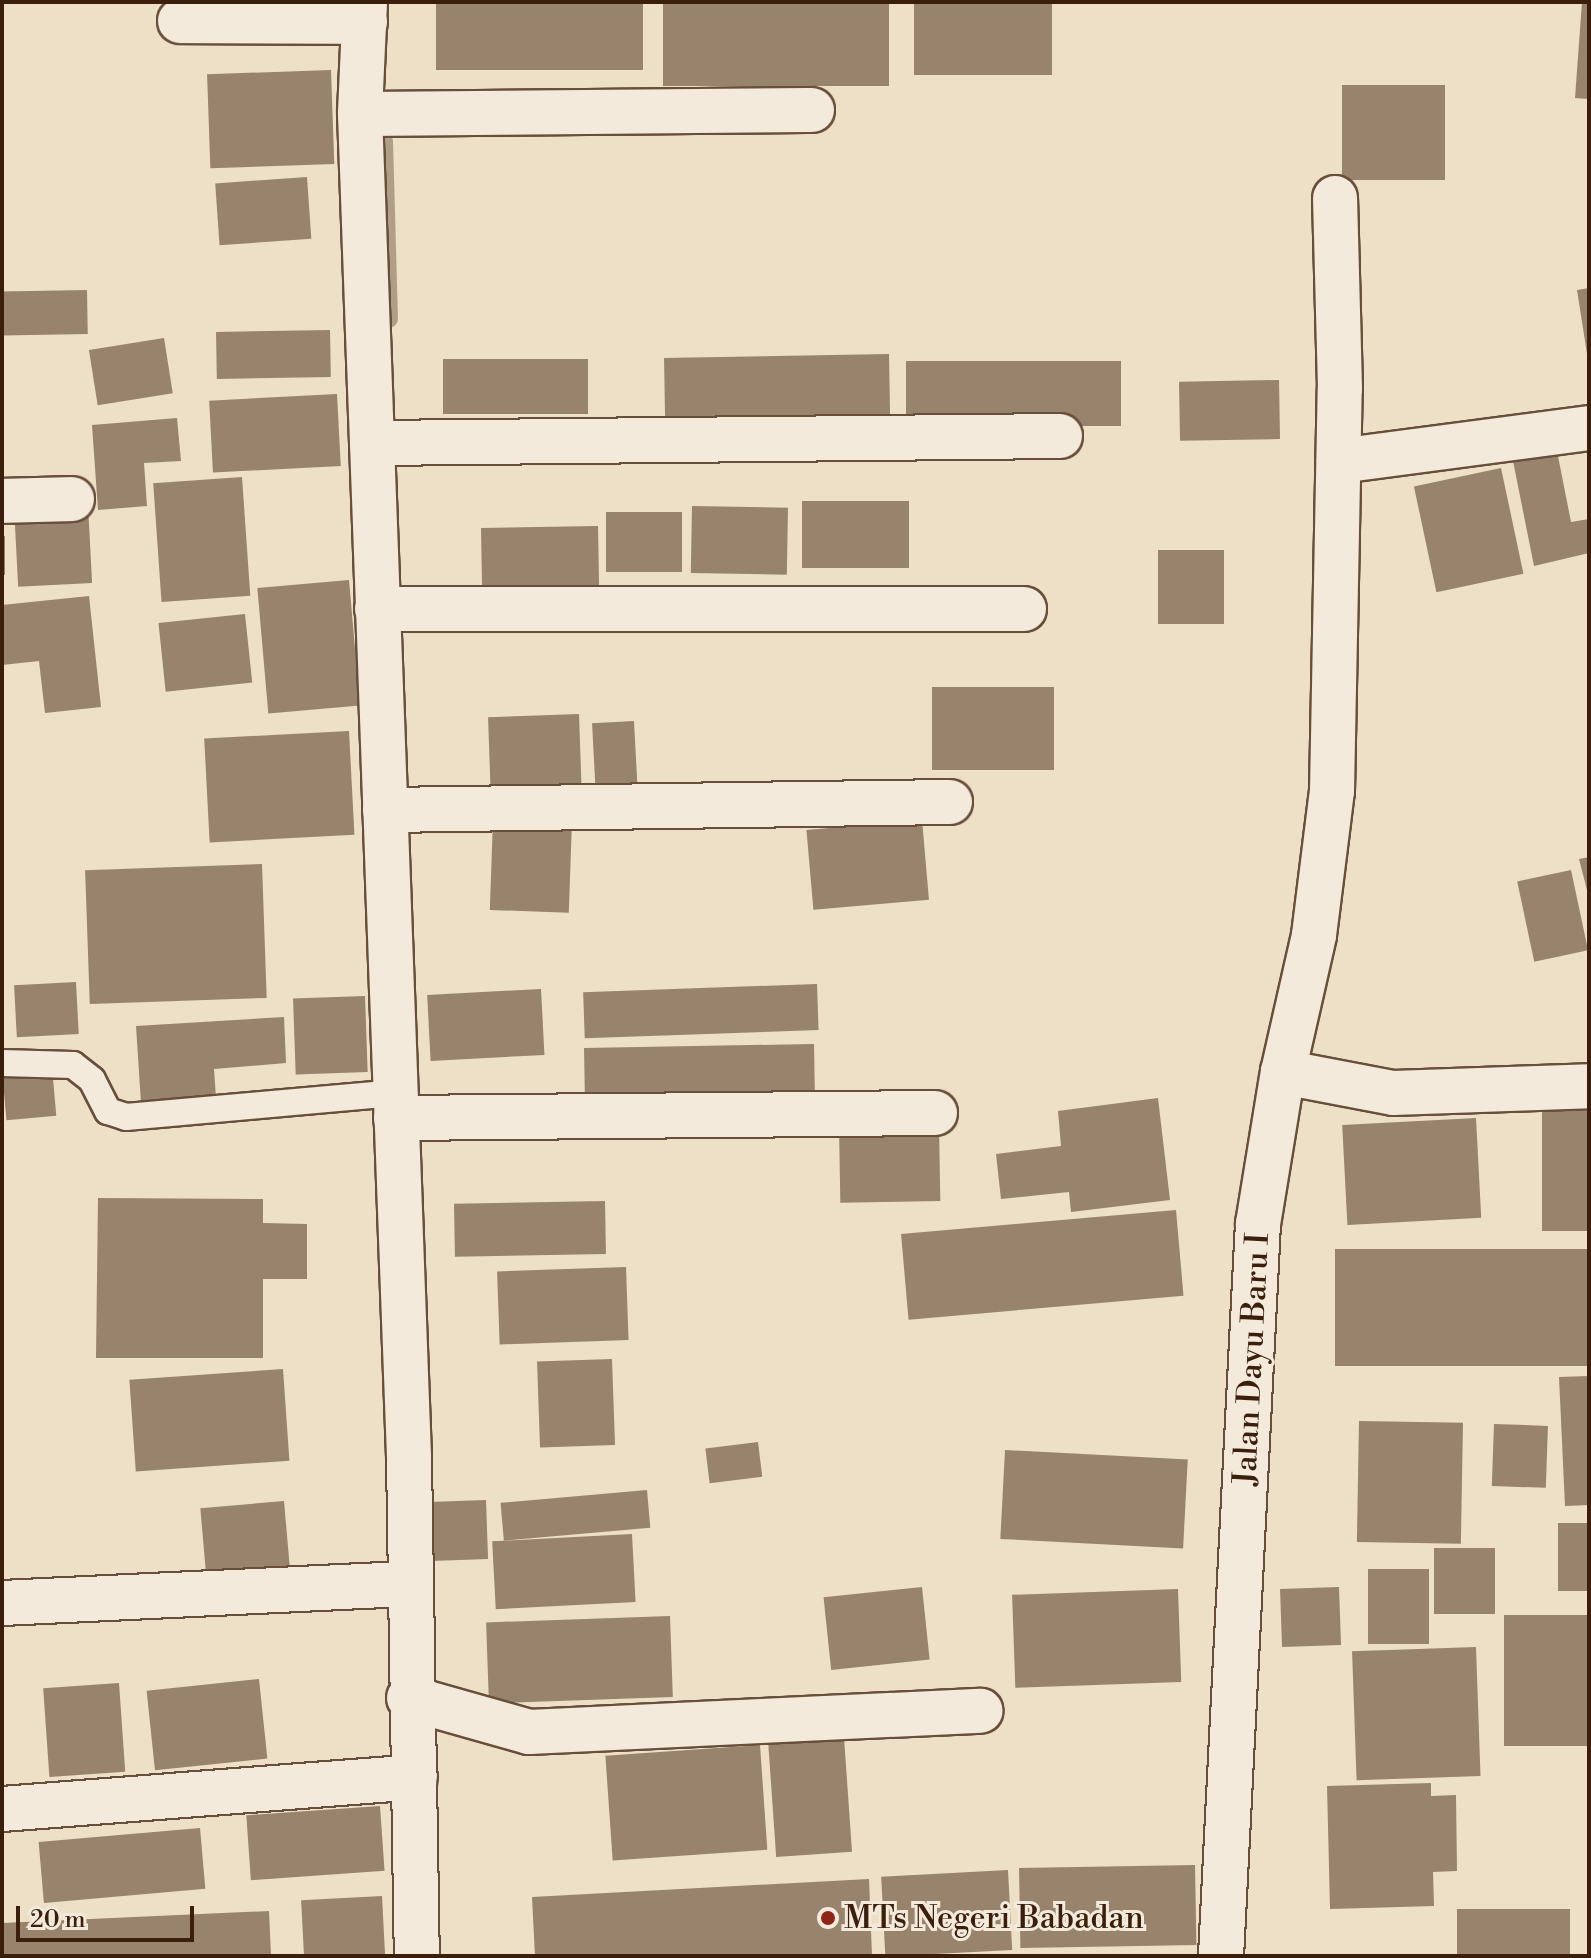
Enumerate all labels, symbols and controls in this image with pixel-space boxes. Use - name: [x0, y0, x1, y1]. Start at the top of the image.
- street label: Jalan Dayu Baru I: [1226, 1232, 1278, 1486]
- scale bar: [20, 1890, 198, 1940]
- place label: MTs Negeri Babadan: [844, 1899, 1144, 1937]
- text: 20 m: [30, 1905, 86, 1935]
- marker: MTs Negeri Babadan: [819, 1909, 837, 1927]

